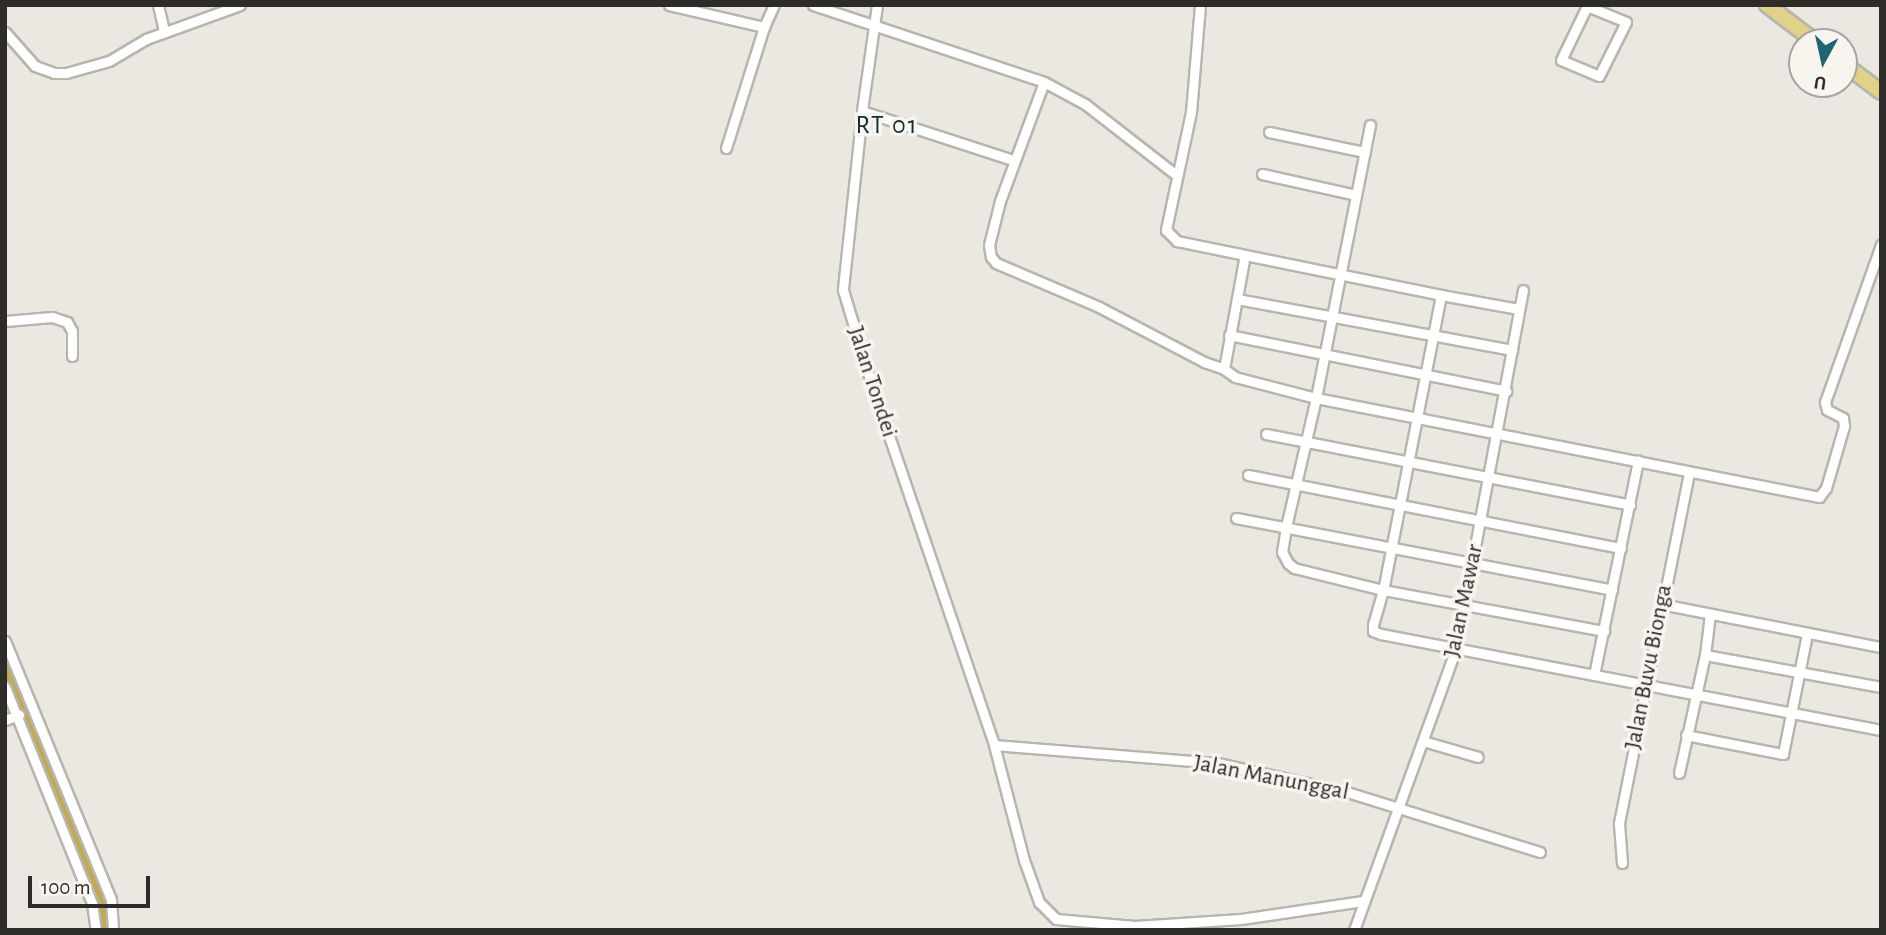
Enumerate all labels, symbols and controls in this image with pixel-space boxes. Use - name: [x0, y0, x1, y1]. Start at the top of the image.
- north arrow: [1788, 28, 1858, 98]
- text: U: [1813, 72, 1828, 93]
- district label: RT 01: [856, 110, 918, 142]
- street label: Jalan Tondei: [841, 323, 903, 441]
- street label: Jalan Mawar: [1438, 542, 1490, 660]
- street label: Jalan Buvu Bionga: [1619, 582, 1679, 752]
- street label: Jalan Manunggal: [1191, 749, 1351, 807]
- scale bar: [32, 862, 154, 906]
- text: 100 m: [41, 877, 91, 898]

